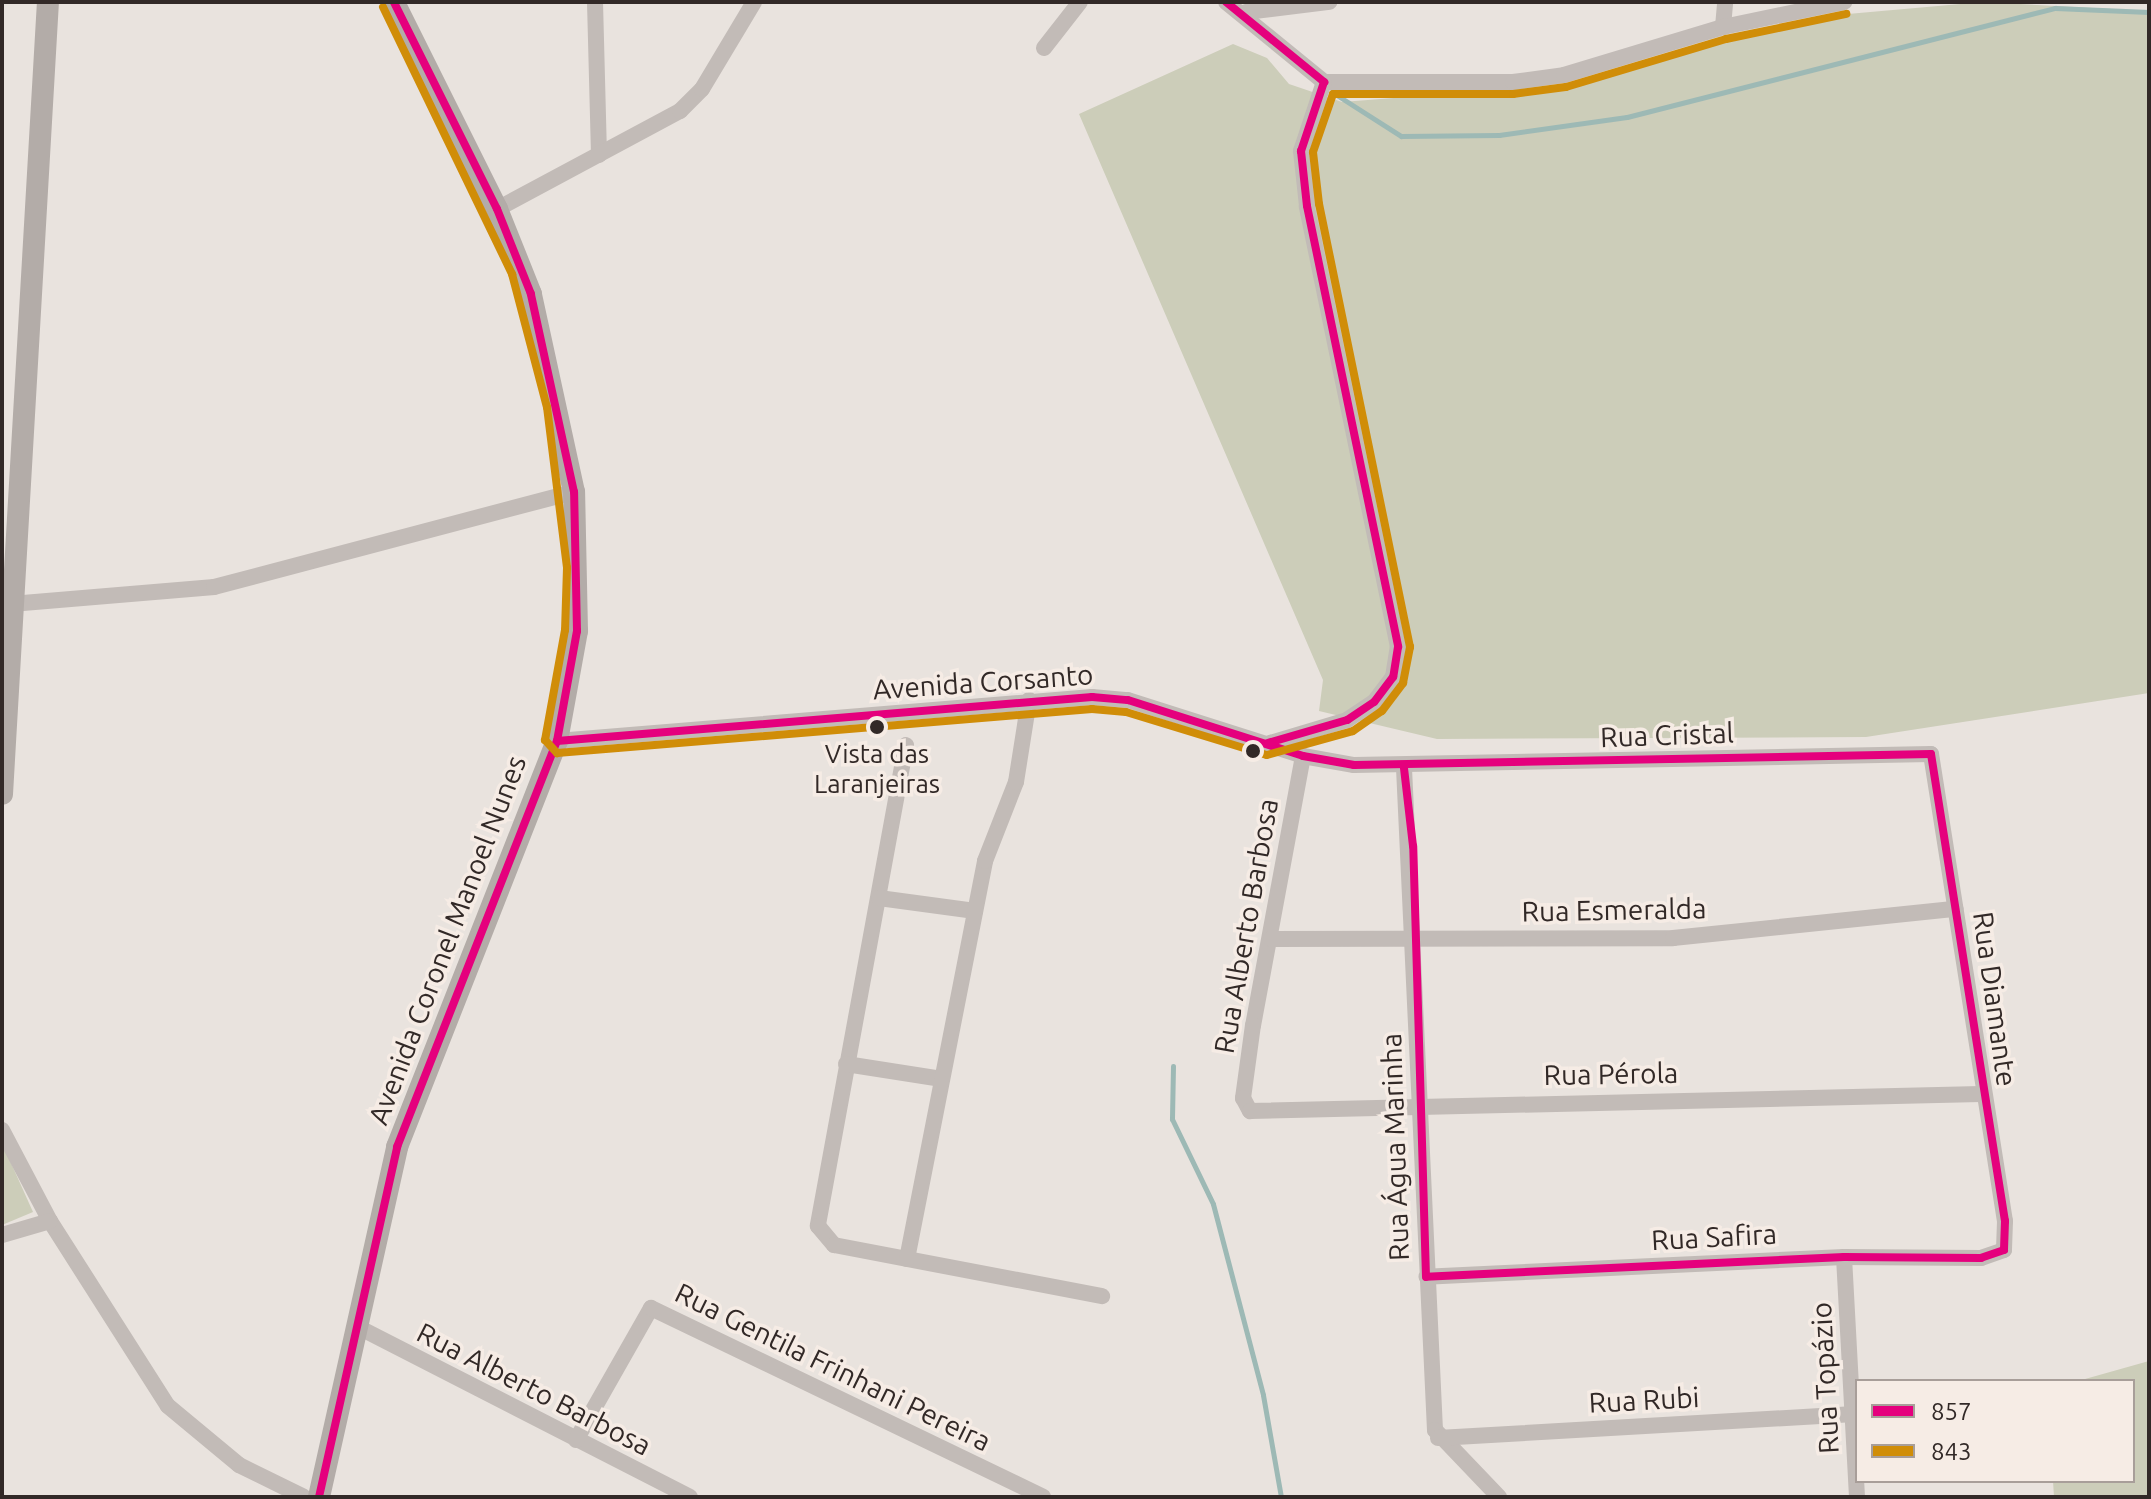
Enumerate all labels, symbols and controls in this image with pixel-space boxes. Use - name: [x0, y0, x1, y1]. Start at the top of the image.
- street label: Avenida Corsanto: [872, 658, 1094, 706]
- street label: Rua Cristal: [1600, 716, 1734, 754]
- marker: Vista das Laranjeiras: [869, 719, 885, 735]
- place label: Vista das Laranjeiras: [814, 738, 940, 800]
- unlabelled marker: [1245, 743, 1261, 759]
- street label: Avenida Coronel Manoel Nunes: [361, 751, 533, 1129]
- street label: Rua Alberto Barbosa: [1207, 796, 1285, 1056]
- street label: Rua Esmeralda: [1521, 892, 1707, 928]
- street label: Rua Diamante: [1966, 909, 2024, 1089]
- street label: Rua Água Marinha: [1374, 1033, 1416, 1261]
- street label: Rua Pérola: [1543, 1056, 1679, 1092]
- street label: Rua Safira: [1650, 1217, 1778, 1257]
- street label: Rua Gentila Frinhani Pereira: [670, 1276, 996, 1458]
- street label: Rua Topázio: [1804, 1301, 1846, 1455]
- street label: Rua Alberto Barbosa: [411, 1315, 657, 1463]
- legend: [1855, 1379, 2135, 1483]
- street label: Rua Rubi: [1588, 1380, 1700, 1420]
- text: 857: [1931, 1398, 1972, 1425]
- text: 843: [1931, 1438, 1972, 1465]

